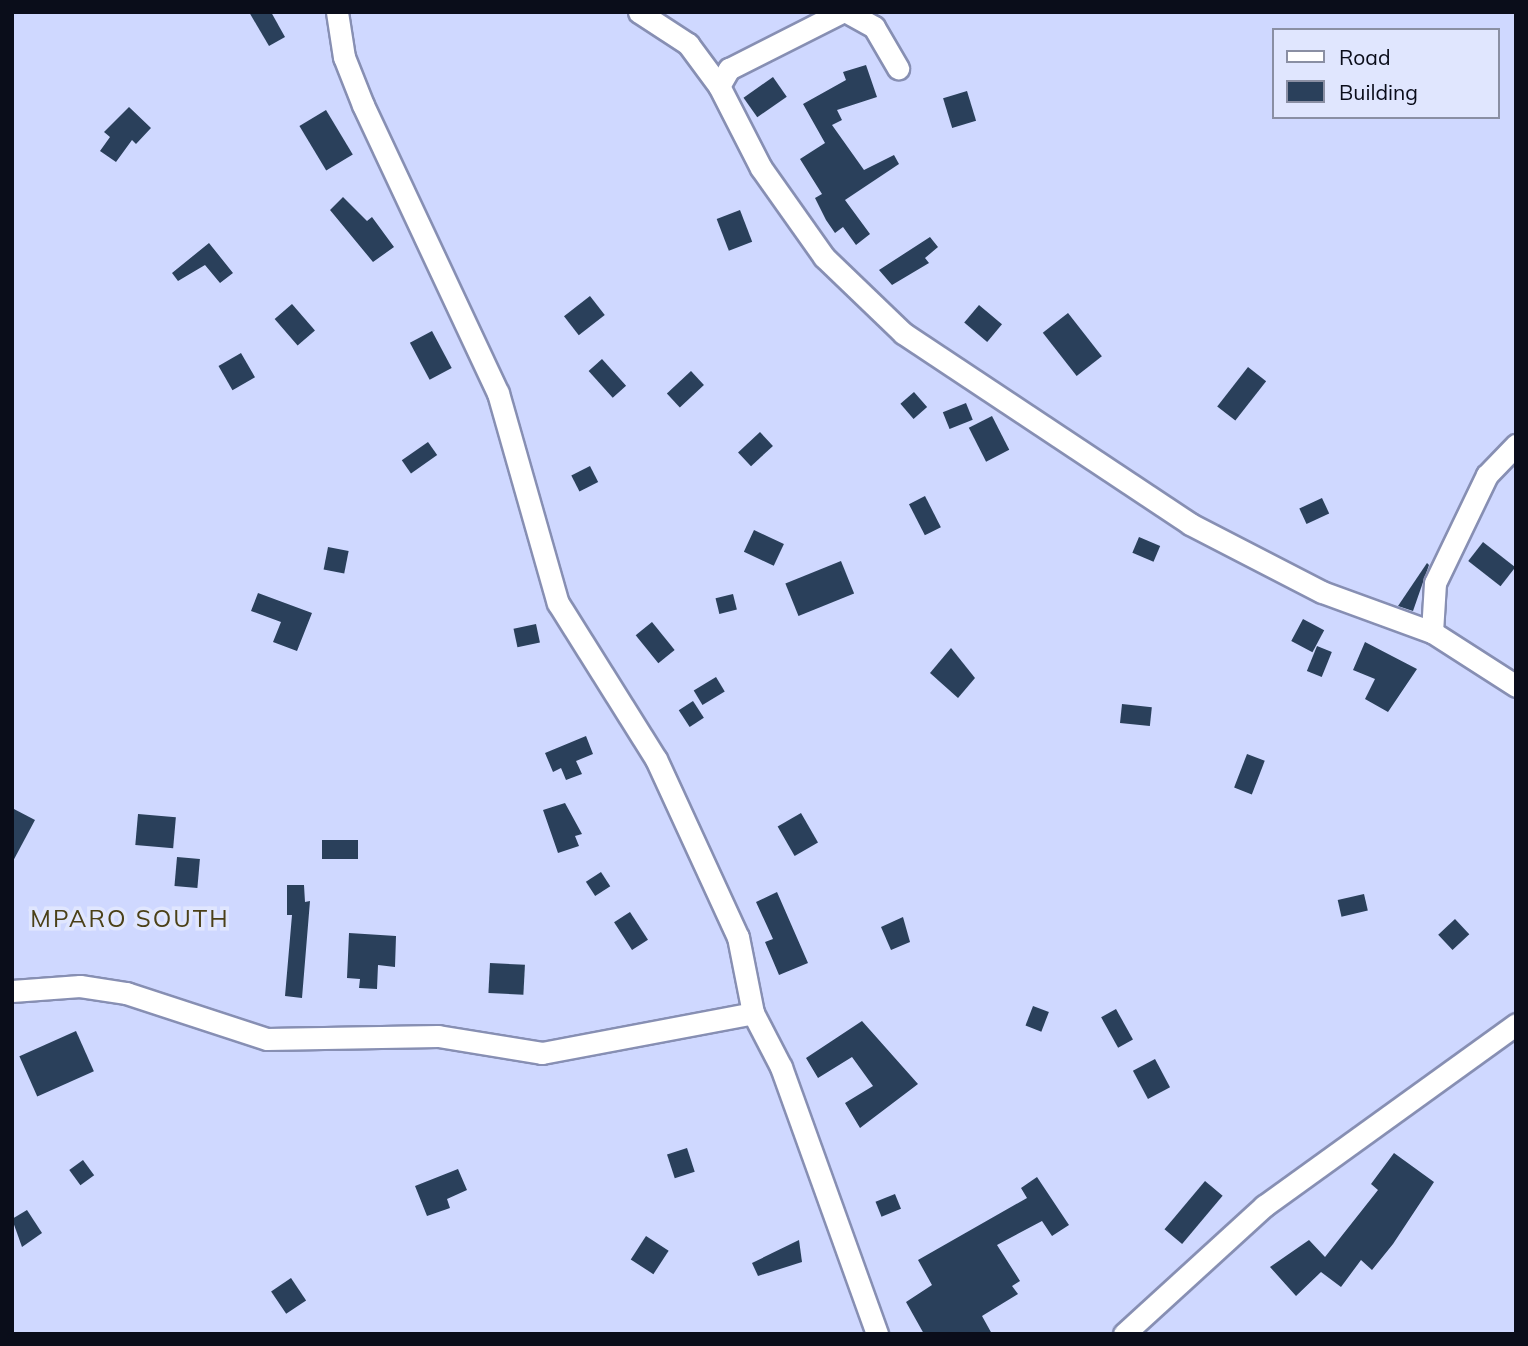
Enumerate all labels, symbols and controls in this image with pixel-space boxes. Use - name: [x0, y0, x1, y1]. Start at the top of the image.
- legend: [1272, 28, 1500, 119]
- text: Road: [1339, 44, 1390, 70]
- text: Building: [1339, 79, 1418, 105]
- district label: MPARO SOUTH: [32, 905, 228, 933]

